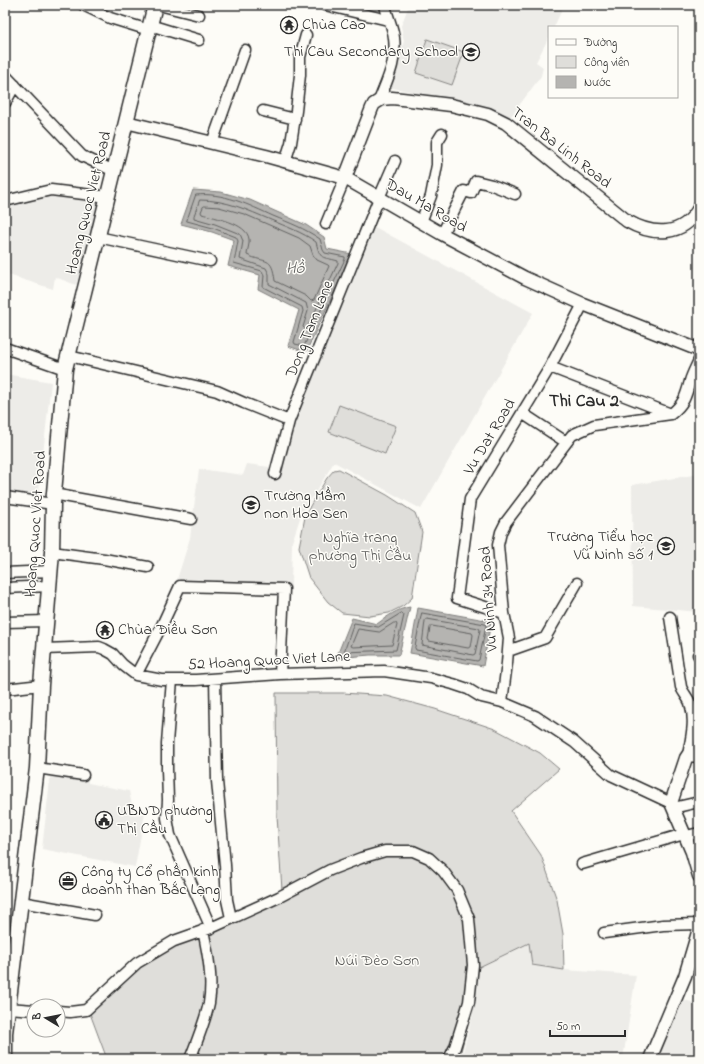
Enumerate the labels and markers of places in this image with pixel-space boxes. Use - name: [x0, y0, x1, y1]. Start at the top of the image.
- place label: Chùa Cao: [302, 13, 366, 37]
- temple icon: Chùa Cao: [279, 15, 299, 35]
- place label: Thi Cau Secondary School: [284, 40, 458, 64]
- school or university icon: Thi Cau Secondary School: [461, 42, 481, 62]
- place label: Trường Mầm non Hoa Sen: [264, 484, 348, 526]
- school or university icon: Trường Mầm non Hoa Sen: [241, 495, 261, 515]
- place label: Trường Tiểu học Vũ Ninh số 1: [547, 525, 654, 567]
- school or university icon: Trường Tiểu học Vũ Ninh số 1: [656, 536, 676, 556]
- place label: Chùa Điều Sơn: [118, 618, 218, 642]
- temple icon: Chùa Điều Sơn: [95, 620, 115, 640]
- place label: UBND phường Thị Cầu: [117, 799, 213, 841]
- public building icon: UBND phường Thị Cầu: [94, 810, 114, 830]
- place label: Công ty Cổ phần kinh doanh than Bắc Lạng: [81, 860, 220, 902]
- office icon: Công ty Cổ phần kinh doanh than Bắc Lạng: [58, 871, 78, 891]

